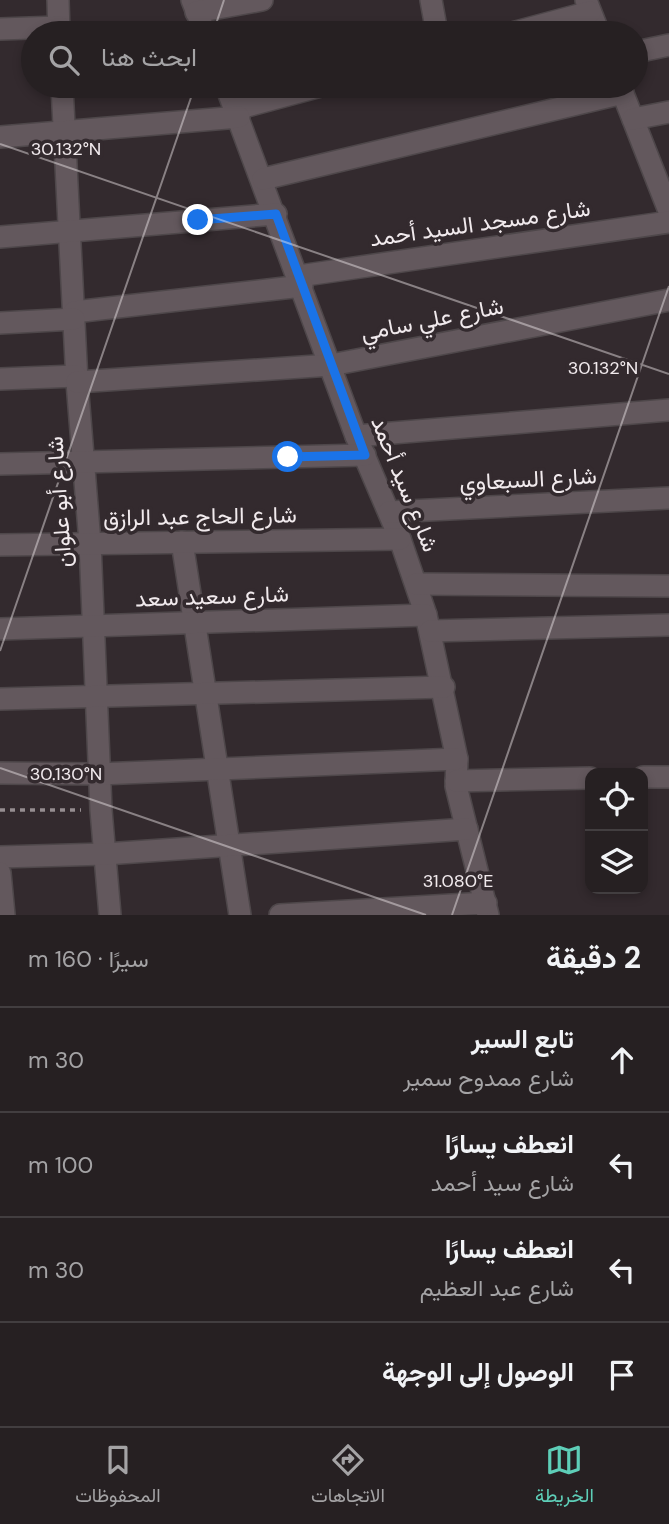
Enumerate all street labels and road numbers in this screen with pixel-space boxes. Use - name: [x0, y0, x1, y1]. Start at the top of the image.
- street label: شارع مسجد السيد أحمد: [368, 193, 592, 254]
- street label: شارع علي سامي: [358, 290, 507, 351]
- street label: شارع سيد أحمد: [363, 412, 446, 556]
- street label: شارع أبو علوان: [39, 435, 80, 569]
- street label: شارع السبعاوي: [459, 460, 598, 502]
- street label: شارع الحاج عبد الرازق: [103, 499, 297, 534]
- street label: شارع سعيد سعد: [135, 578, 289, 615]

